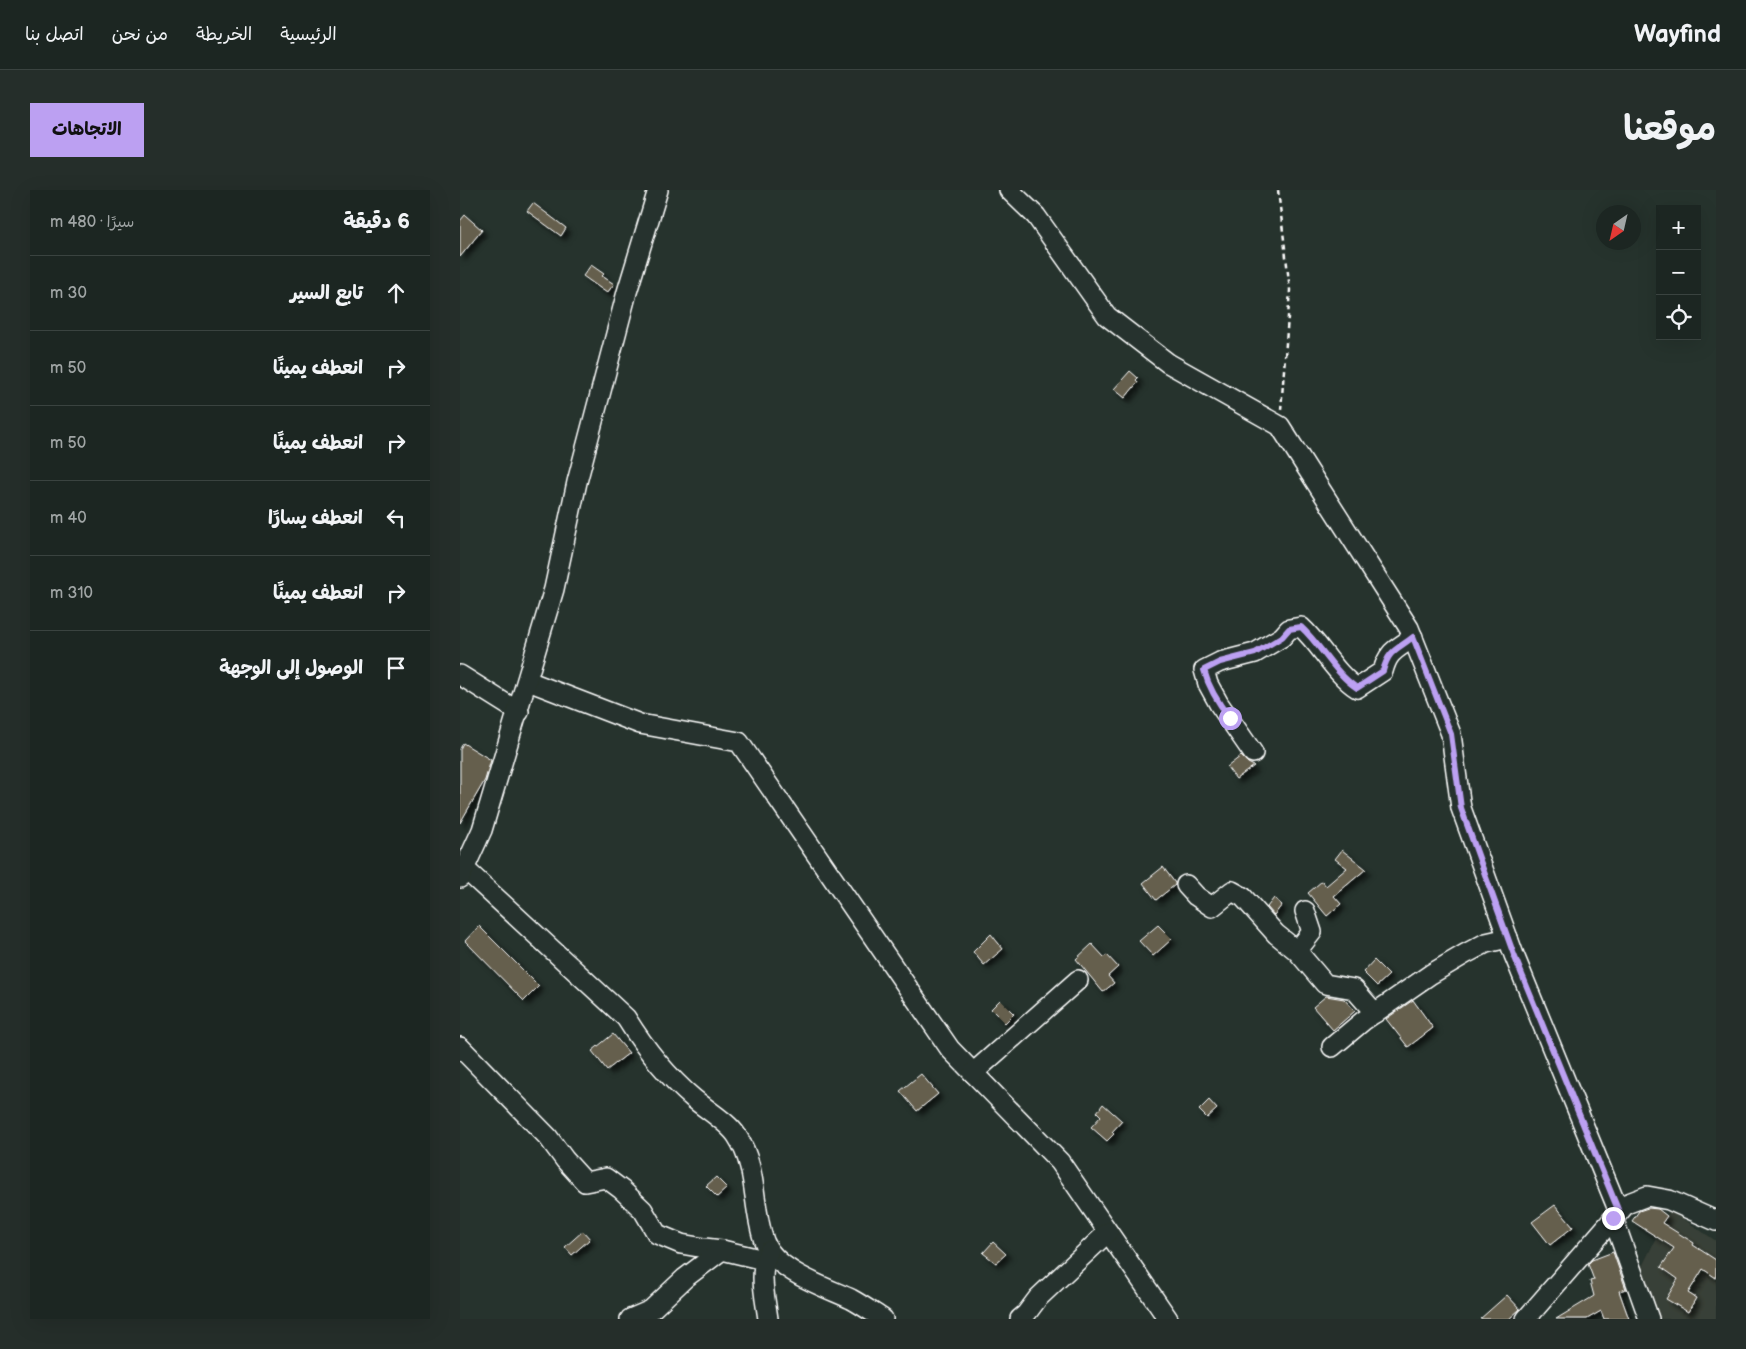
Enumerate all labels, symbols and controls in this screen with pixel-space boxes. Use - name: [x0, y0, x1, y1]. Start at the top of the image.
- text: Wayfind: [1634, 20, 1721, 49]
- text: اتصل بنا: [25, 24, 84, 45]
- text: من نحن: [112, 24, 168, 45]
- text: الخريطة: [196, 24, 252, 45]
- text: الرئيسية: [280, 24, 337, 45]
- button: الاتجاهات: [30, 103, 144, 157]
- text: موقعنا: [1623, 108, 1716, 151]
- north arrow: [1596, 205, 1641, 250]
- map controls: [1656, 205, 1701, 340]
- button: +: [1656, 205, 1701, 250]
- text: 6 دقيقة: [343, 209, 410, 234]
- text: سيرًا · 480 m: [50, 213, 134, 232]
- button: −: [1656, 250, 1701, 295]
- icon: ahead: [382, 279, 410, 307]
- text: تابع السير: [290, 282, 363, 305]
- text: 30 m: [50, 284, 87, 303]
- button: locate: [1656, 295, 1701, 340]
- icon: right: [382, 354, 410, 382]
- text: انعطف يمينًا: [273, 357, 363, 380]
- text: 50 m: [50, 359, 86, 378]
- icon: right: [382, 429, 410, 457]
- text: انعطف يمينًا: [273, 432, 363, 455]
- text: 50 m: [50, 434, 86, 453]
- icon: left: [382, 504, 410, 532]
- text: انعطف يسارًا: [268, 507, 363, 530]
- text: 40 m: [50, 509, 87, 528]
- icon: right: [382, 579, 410, 607]
- text: انعطف يمينًا: [273, 582, 363, 605]
- text: 310 m: [50, 584, 93, 603]
- icon: arrive: [382, 654, 410, 682]
- text: الوصول إلى الوجهة: [219, 657, 363, 680]
- route start: [1219, 707, 1242, 730]
- route end: [1602, 1207, 1625, 1230]

